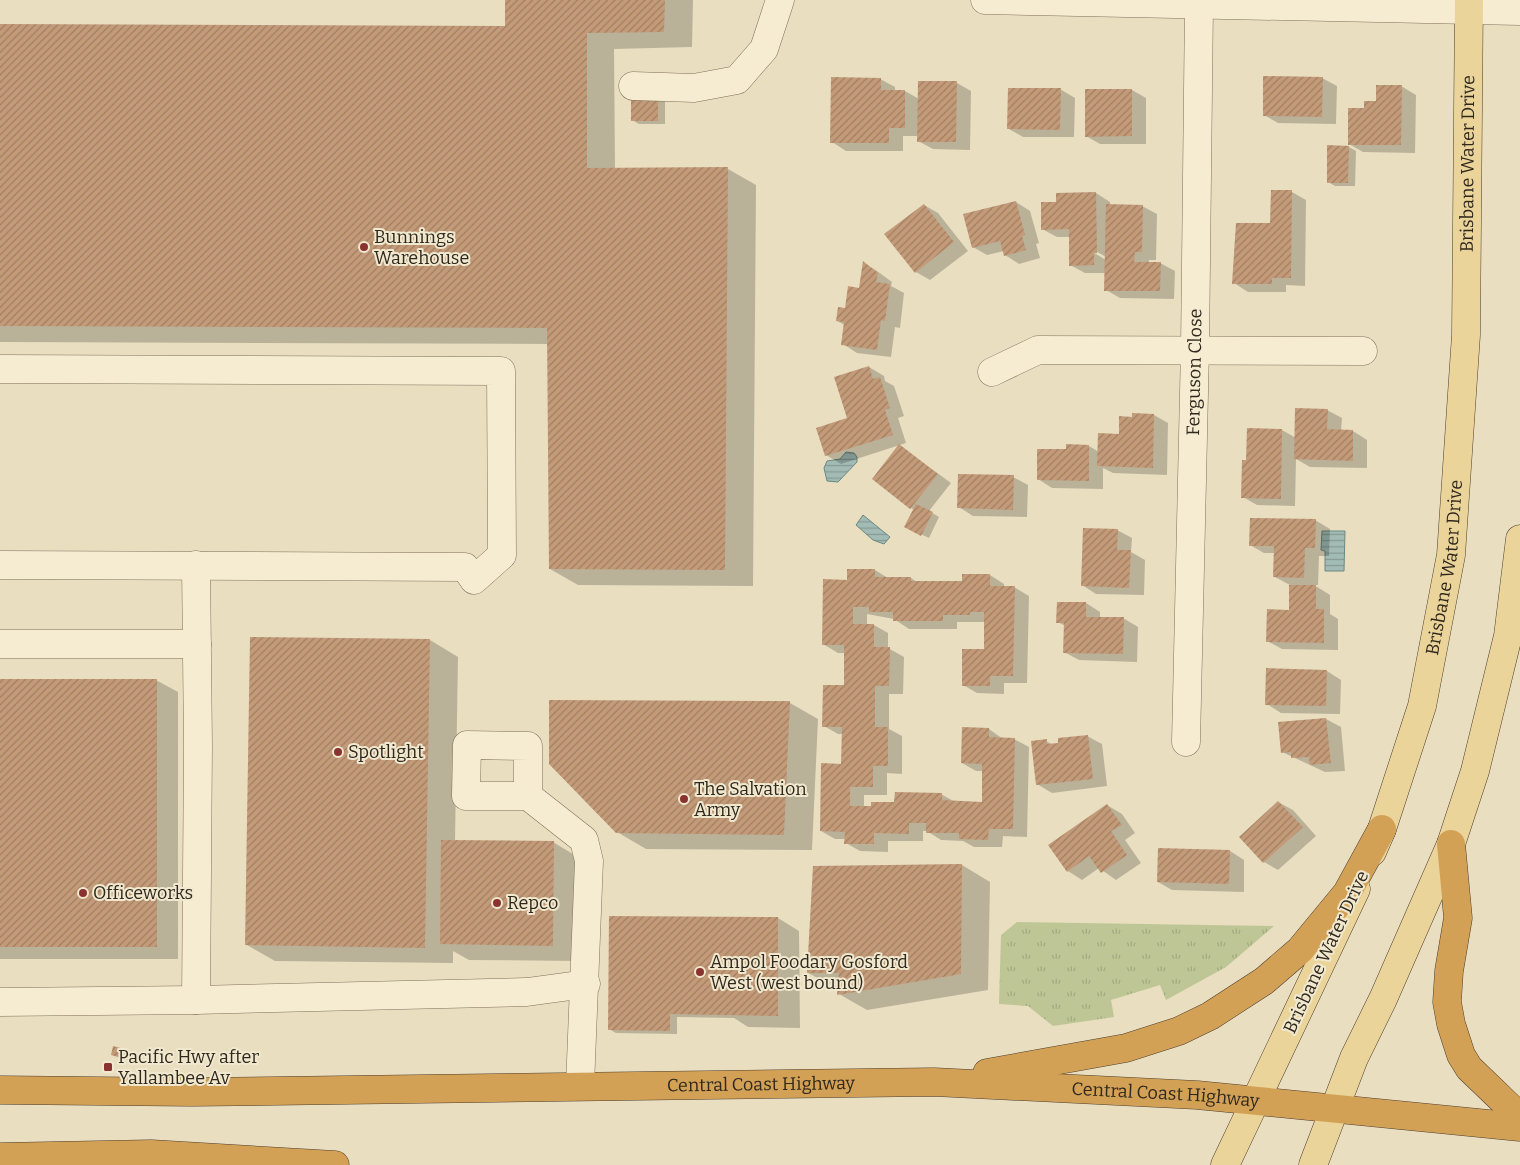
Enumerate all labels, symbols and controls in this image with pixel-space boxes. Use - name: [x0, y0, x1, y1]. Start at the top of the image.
- street label: Brisbane Water Drive: [1456, 75, 1479, 252]
- place label: Bunnings Warehouse: [374, 226, 469, 269]
- marker: Bunnings Warehouse: [358, 241, 370, 253]
- street label: Ferguson Close: [1182, 308, 1206, 436]
- street label: Brisbane Water Drive: [1421, 479, 1467, 657]
- place label: Spotlight: [348, 741, 424, 763]
- marker: Spotlight: [332, 746, 344, 758]
- place label: The Salvation Army: [694, 778, 807, 821]
- marker: The Salvation Army: [678, 793, 690, 805]
- street label: Brisbane Water Drive: [1279, 867, 1373, 1037]
- place label: Officeworks: [93, 882, 193, 904]
- marker: Officeworks: [77, 887, 89, 899]
- place label: Repco: [507, 892, 558, 914]
- marker: Repco: [491, 897, 503, 909]
- place label: Ampol Foodary Gosford West (west bound): [710, 951, 908, 994]
- marker: Ampol Foodary Gosford West (west bound): [694, 966, 706, 978]
- place label: Pacific Hwy after Yallambee Av: [118, 1046, 259, 1089]
- marker: Pacific Hwy after Yallambee Av: [102, 1061, 114, 1073]
- street label: Central Coast Highway: [667, 1072, 856, 1097]
- street label: Central Coast Highway: [1071, 1078, 1261, 1112]

